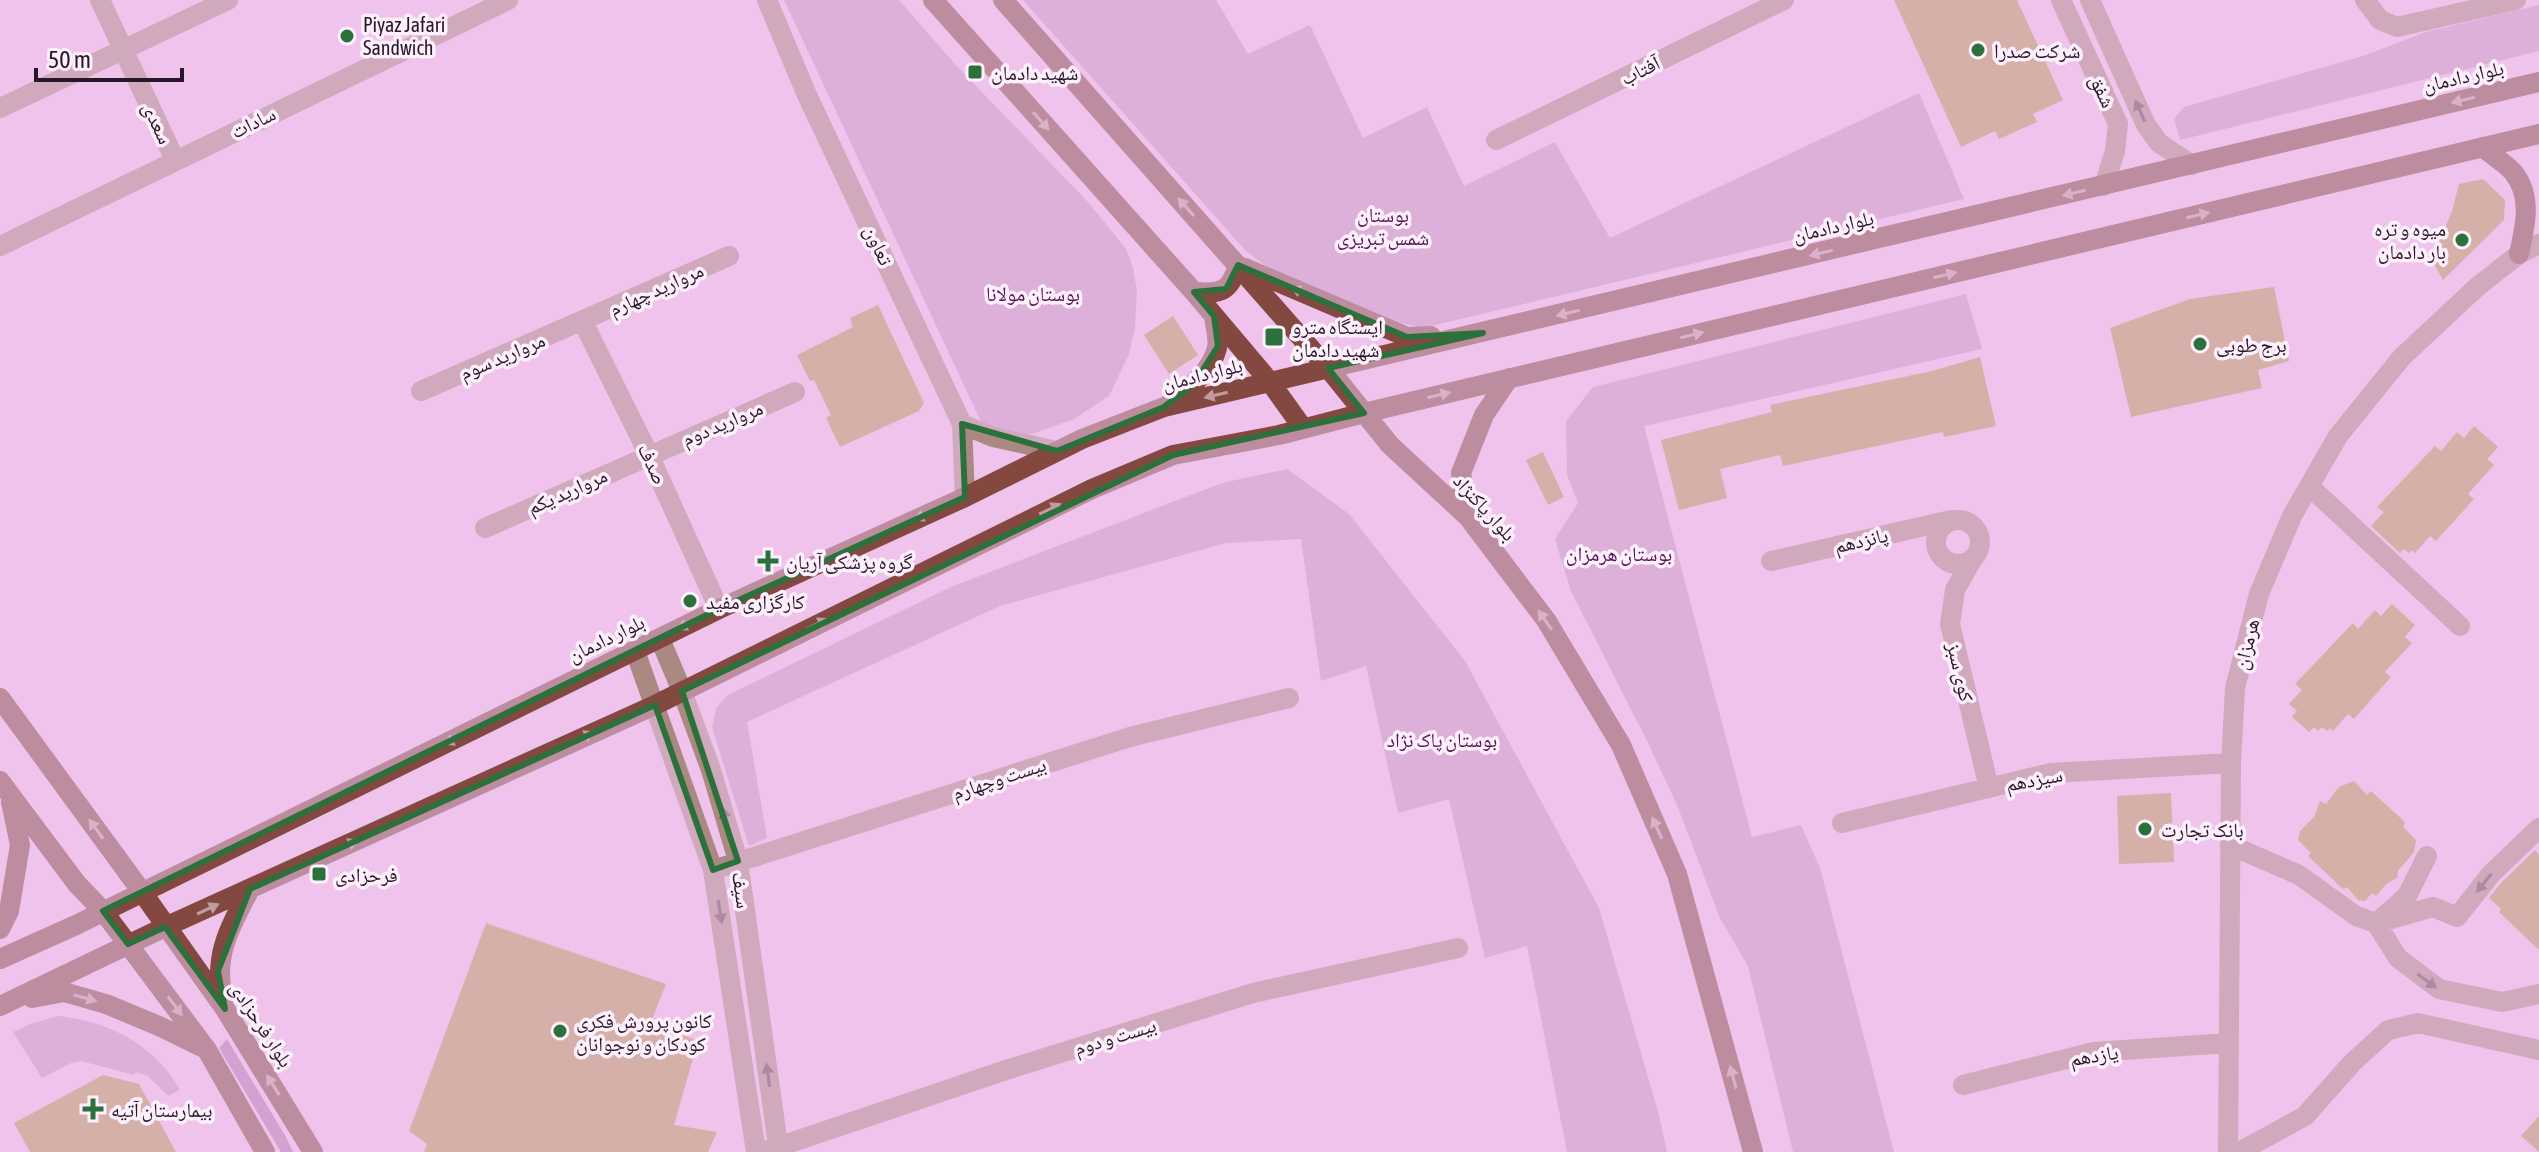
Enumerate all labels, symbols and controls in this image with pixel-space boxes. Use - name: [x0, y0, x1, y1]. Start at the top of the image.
- place label: Piyaz Jafari Sandwich: [363, 13, 445, 59]
- marker: Piyaz Jafari Sandwich: [338, 27, 356, 45]
- scale bar: [36, 32, 182, 82]
- place label: شرکت صدرا: [1994, 39, 2080, 62]
- marker: شرکت صدرا: [1969, 41, 1987, 59]
- text: 50 m: [48, 46, 91, 73]
- street label: آفتاب: [1617, 50, 1664, 90]
- street label: بلوار دادمان: [2420, 56, 2506, 97]
- place label: شهید دادمان: [991, 61, 1078, 85]
- marker: شهید دادمان: [966, 63, 984, 81]
- street label: شفق: [2085, 71, 2121, 112]
- one-way arrow: [2451, 95, 2476, 107]
- street label: سعدی: [138, 99, 178, 148]
- one-way arrow: [2133, 99, 2147, 122]
- street label: سادات: [227, 101, 279, 143]
- one-way arrow: [1032, 110, 1049, 130]
- one-way arrow: [2061, 188, 2086, 200]
- one-way arrow: [1178, 198, 1196, 217]
- park label: بوستان شمس تبریزی: [1337, 203, 1429, 250]
- street label: بلوار دادمان: [1790, 206, 1876, 247]
- one-way arrow: [2186, 208, 2211, 220]
- place label: میوه و تره بار دادمان: [2374, 217, 2446, 264]
- street label: تعاون: [859, 221, 898, 269]
- marker: میوه و تره بار دادمان: [2453, 231, 2471, 249]
- one-way arrow: [1808, 247, 1833, 260]
- street label: مروارید چهارم: [605, 258, 708, 323]
- one-way arrow: [1933, 268, 1958, 281]
- park label: بوستان مولانا: [986, 282, 1080, 306]
- one-way arrow: [1290, 286, 1314, 299]
- one-way arrow: [1555, 307, 1580, 320]
- place label: ایستگاه مترو شهید دادمان: [1292, 315, 1383, 362]
- marker: ایستگاه مترو شهید دادمان: [1263, 326, 1285, 348]
- street label: مروارید سوم: [456, 328, 549, 387]
- one-way arrow: [1680, 328, 1705, 341]
- place label: برج طوبی: [2216, 333, 2287, 358]
- marker: برج طوبی: [2191, 335, 2209, 353]
- street label: بلوار دادمان: [1159, 353, 1245, 396]
- one-way arrow: [1427, 388, 1452, 401]
- one-way arrow: [1203, 389, 1228, 402]
- street label: مروارید دوم: [678, 396, 767, 453]
- street label: صدف: [634, 440, 672, 488]
- street label: مروارید یکم: [524, 463, 612, 521]
- street label: بلوار پاکنژاد: [1448, 469, 1521, 546]
- one-way arrow: [1039, 502, 1062, 516]
- one-way arrow: [913, 509, 936, 522]
- street label: پانزدهم: [1832, 523, 1891, 560]
- park label: بوستان هرمزان: [1566, 542, 1672, 566]
- marker: گروه پزشکی آریان: [757, 550, 779, 572]
- place label: گروه پزشکی آریان: [786, 550, 913, 574]
- place label: کارگزاری مفید: [706, 590, 805, 614]
- marker: کارگزاری مفید: [681, 592, 699, 610]
- one-way arrow: [1538, 609, 1553, 630]
- street label: بلوار دادمان: [564, 610, 648, 667]
- street label: هرمزان: [2229, 616, 2264, 672]
- one-way arrow: [677, 617, 700, 631]
- one-way arrow: [805, 617, 829, 631]
- street label: کوی سبز: [1942, 639, 1979, 704]
- park label: بوستان پاک نژاد: [1387, 728, 1497, 752]
- one-way arrow: [571, 731, 595, 744]
- one-way arrow: [444, 732, 467, 745]
- street label: بیست وچهارم: [949, 752, 1050, 807]
- street label: سیزدهم: [2004, 762, 2065, 799]
- one-way arrow: [720, 806, 732, 830]
- one-way arrow: [1650, 817, 1664, 840]
- place label: بانک تجارت: [2161, 818, 2244, 841]
- one-way arrow: [88, 819, 104, 840]
- marker: بانک تجارت: [2136, 820, 2154, 838]
- one-way arrow: [335, 838, 358, 852]
- place label: فرحزادی: [335, 863, 398, 887]
- marker: فرحزادی: [310, 865, 328, 883]
- street label: سیف: [728, 870, 756, 910]
- one-way arrow: [2476, 873, 2493, 893]
- one-way arrow: [714, 900, 727, 925]
- one-way arrow: [196, 902, 220, 916]
- one-way arrow: [2417, 972, 2438, 988]
- street label: بلوار فرحزادی: [225, 977, 298, 1072]
- one-way arrow: [73, 992, 97, 1005]
- one-way arrow: [166, 996, 182, 1017]
- place label: کانون پرورش فکری کودکان و نوجوانان: [576, 1009, 712, 1056]
- street label: بیست و دوم: [1071, 1013, 1160, 1062]
- marker: کانون پرورش فکری کودکان و نوجوانان: [551, 1022, 569, 1040]
- street label: یازدهم: [2068, 1040, 2120, 1073]
- one-way arrow: [761, 1062, 774, 1087]
- one-way arrow: [1726, 1064, 1739, 1088]
- one-way arrow: [267, 1074, 281, 1096]
- marker: بیمارستان آتیه: [82, 1098, 104, 1120]
- place label: بیمارستان آتیه: [111, 1098, 212, 1122]

